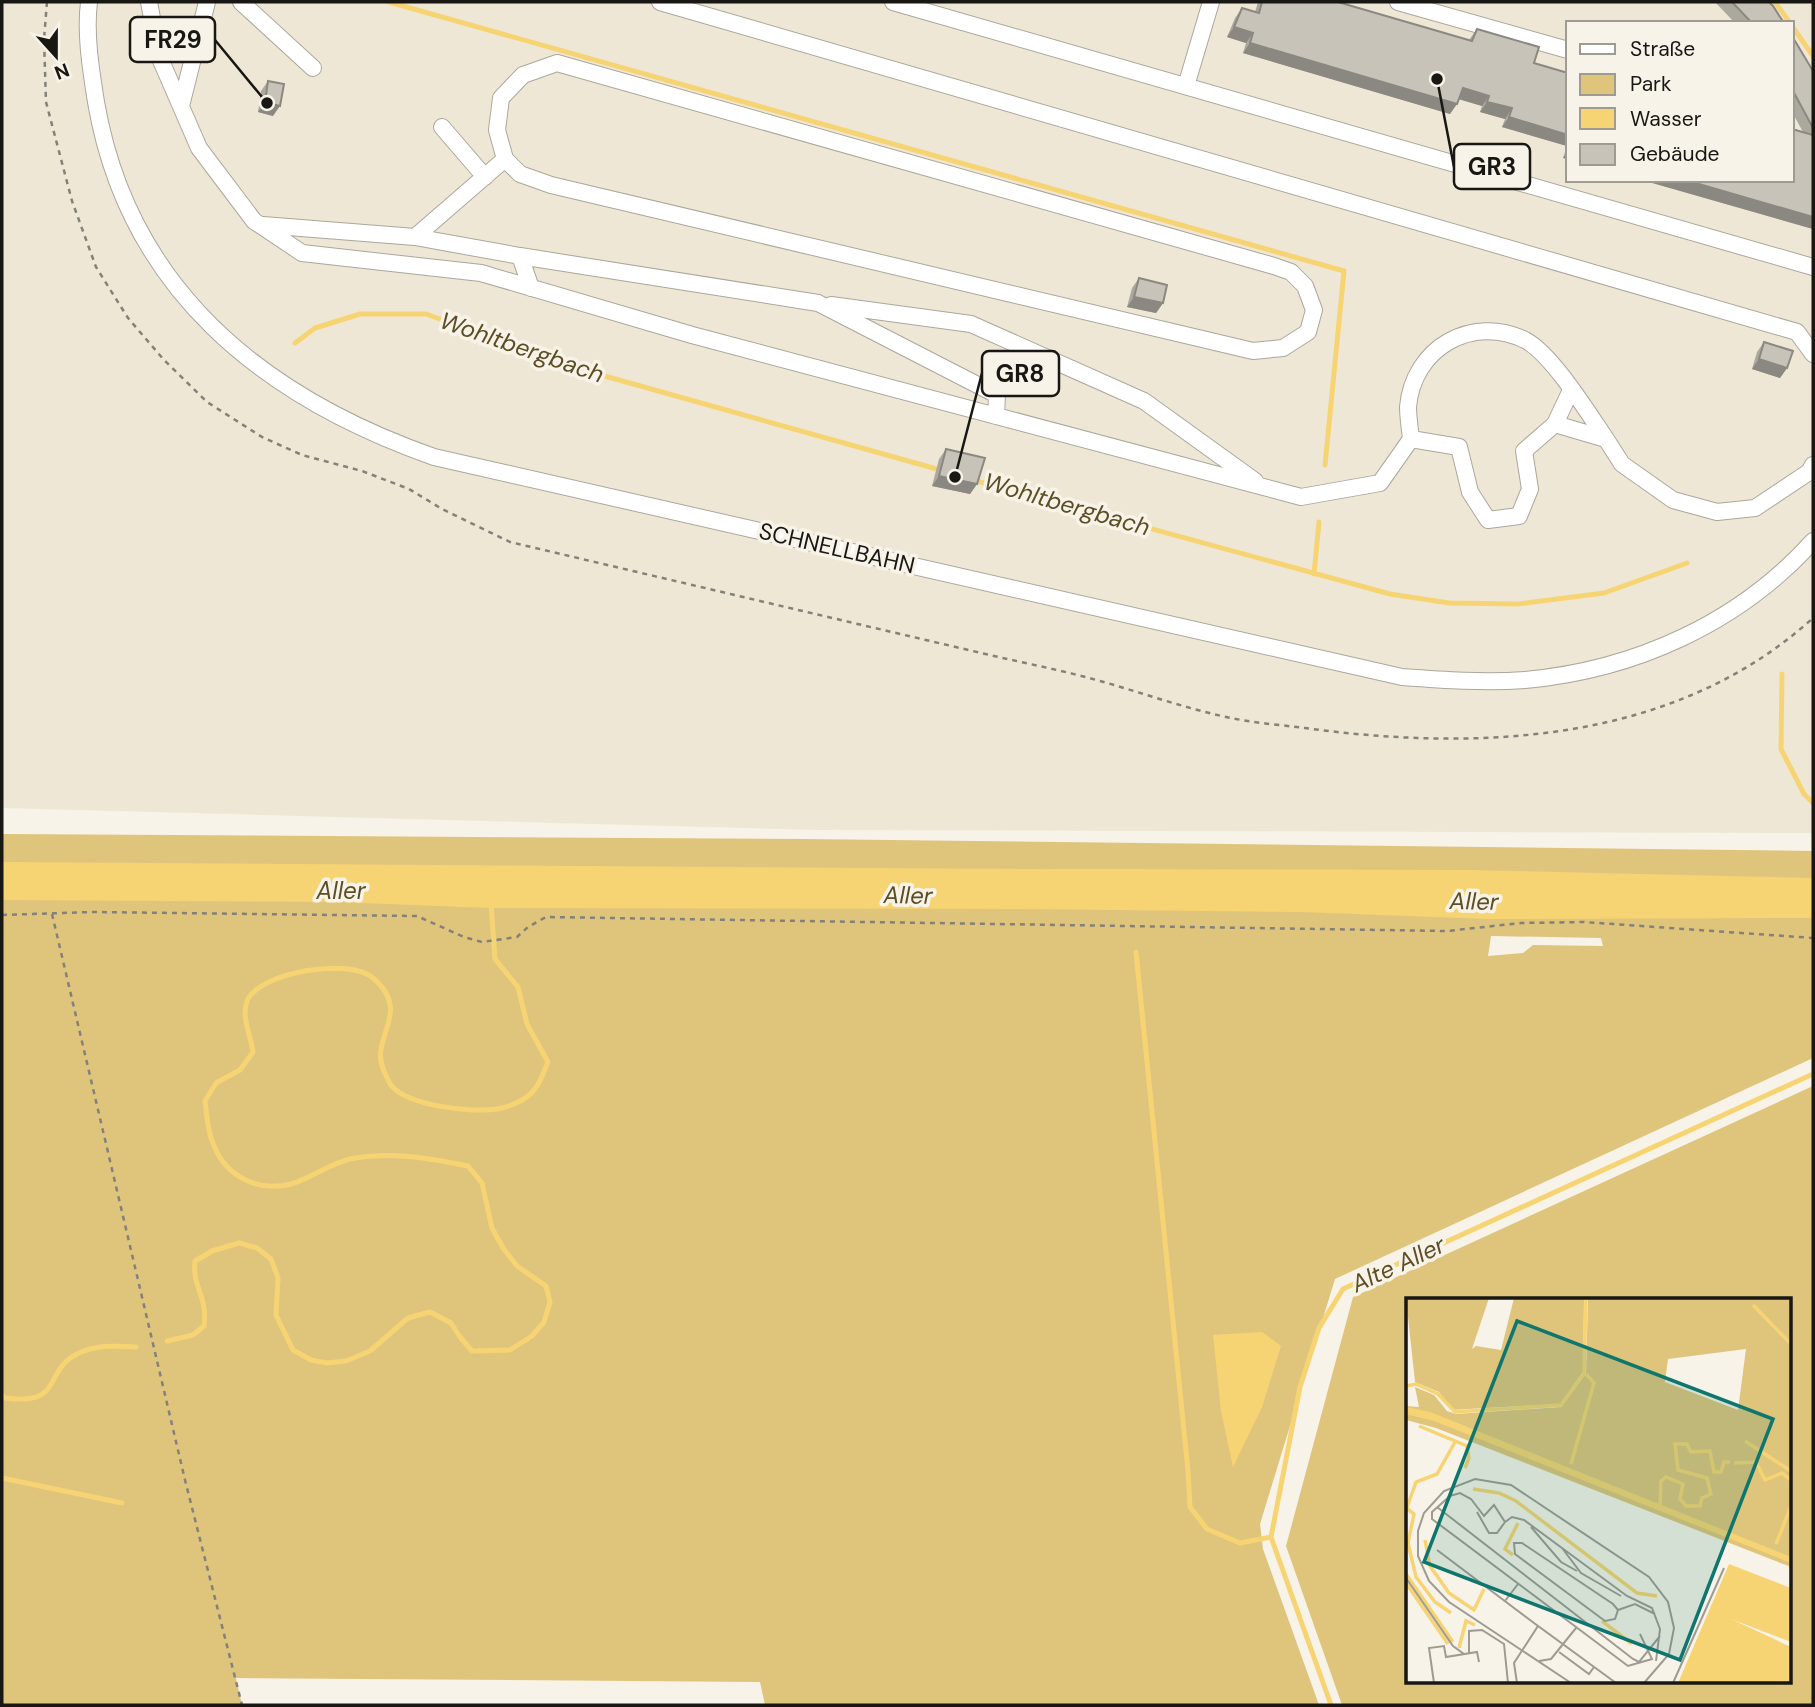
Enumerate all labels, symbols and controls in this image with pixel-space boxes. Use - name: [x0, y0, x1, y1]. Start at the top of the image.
- callout: FR29: [130, 17, 215, 62]
- north arrow: [21, 21, 91, 91]
- legend: [1566, 21, 1794, 182]
- text: FR29: [144, 24, 202, 55]
- text: Straße: [1630, 35, 1695, 63]
- text: N: [51, 57, 73, 86]
- text: Park: [1630, 70, 1672, 98]
- text: Wasser: [1630, 105, 1702, 133]
- text: Gebäude: [1630, 140, 1720, 168]
- callout: GR3: [1454, 144, 1530, 189]
- text: GR3: [1468, 151, 1516, 182]
- water label: Wohltbergbach: [436, 304, 608, 390]
- callout: GR8: [982, 351, 1059, 396]
- text: GR8: [996, 358, 1044, 389]
- water label: Wohltbergbach: [980, 465, 1154, 543]
- street label: SCHNELLBAHN: [756, 515, 918, 581]
- water label: Aller: [315, 875, 367, 906]
- water label: Aller: [882, 879, 934, 911]
- water label: Aller: [1448, 885, 1500, 917]
- water label: Alte Aller: [1345, 1228, 1451, 1300]
- inset map: [1406, 1298, 1790, 1682]

